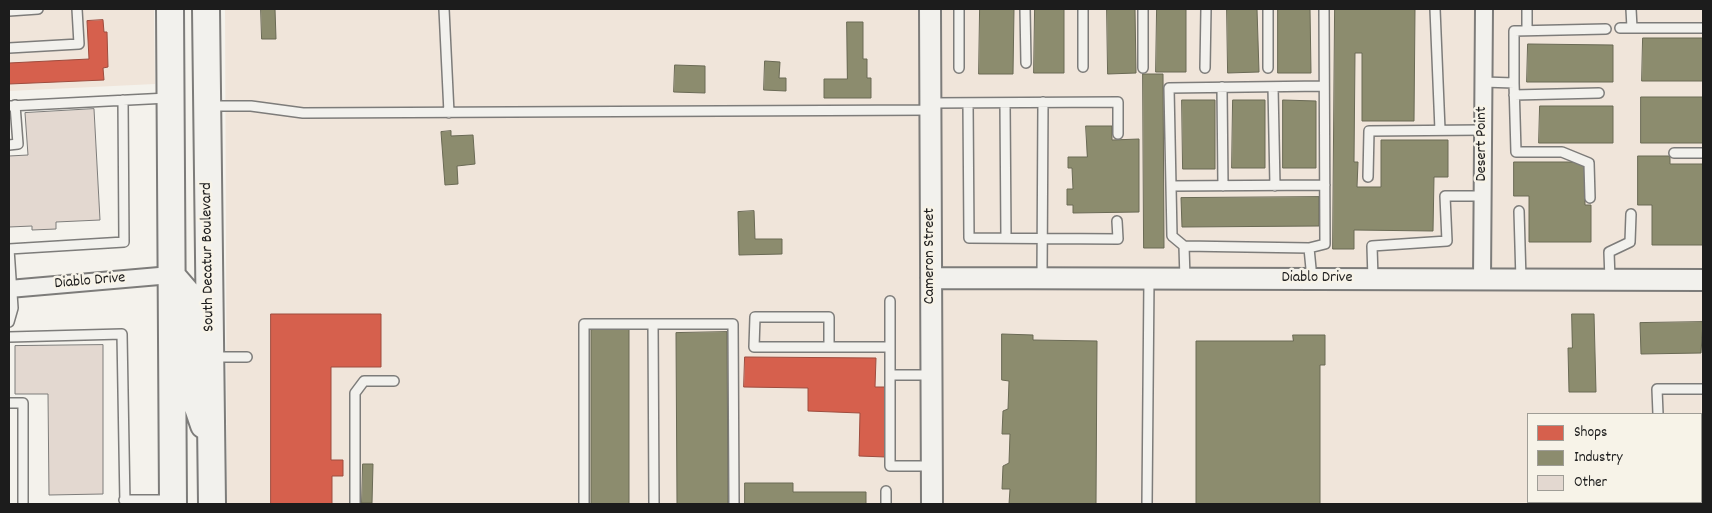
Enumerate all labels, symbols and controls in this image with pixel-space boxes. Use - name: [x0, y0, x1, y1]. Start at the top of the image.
- street label: Desert Point: [1473, 106, 1493, 182]
- street label: South Decatur Boulevard: [198, 182, 220, 332]
- street label: Cameron Street: [921, 208, 941, 304]
- street label: Diablo Drive: [54, 269, 126, 295]
- street label: Diablo Drive: [1281, 269, 1353, 289]
- legend: [1527, 413, 1702, 503]
- text: Shops: [1574, 422, 1607, 444]
- text: Industry: [1574, 447, 1623, 469]
- text: Other: [1574, 472, 1607, 494]

